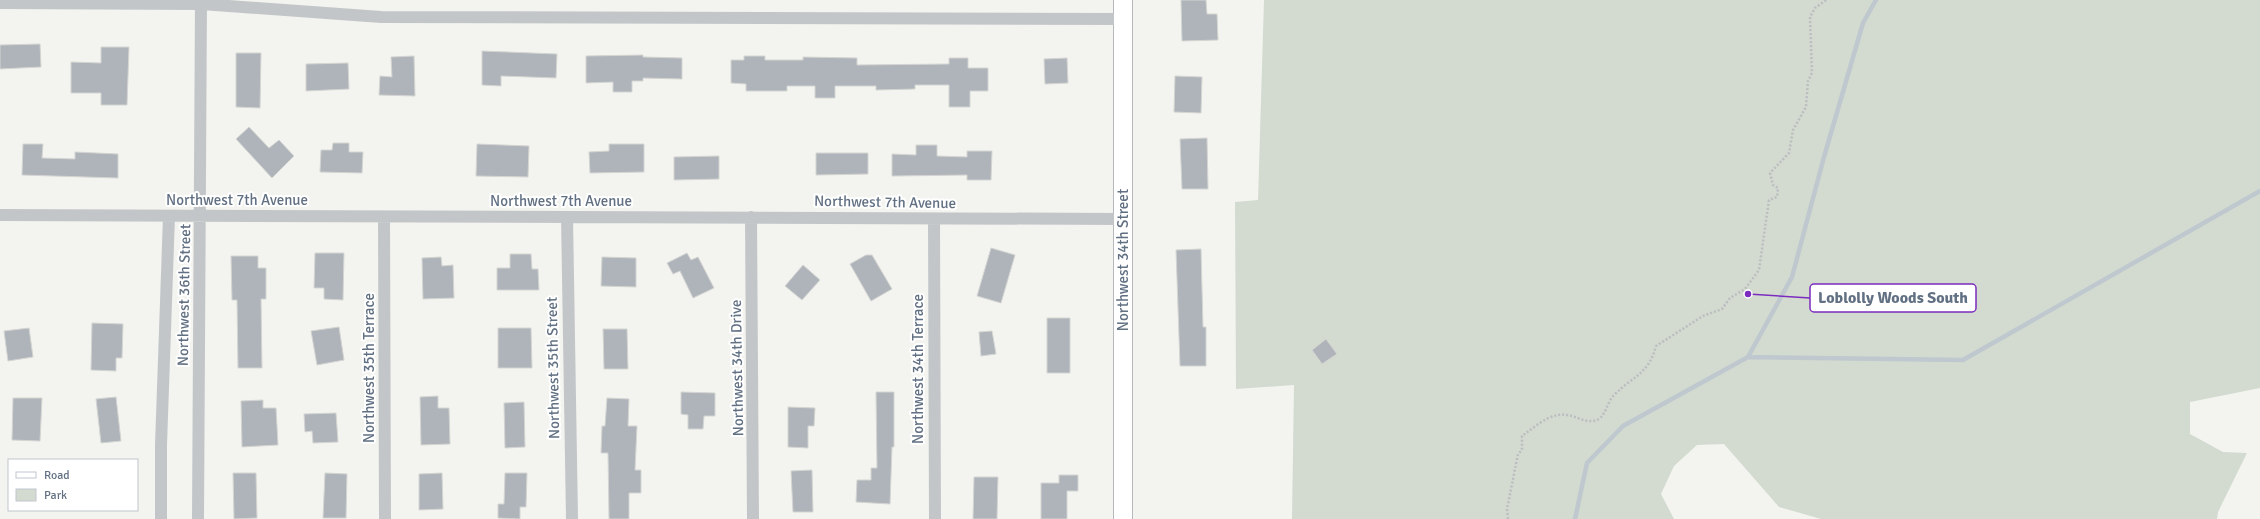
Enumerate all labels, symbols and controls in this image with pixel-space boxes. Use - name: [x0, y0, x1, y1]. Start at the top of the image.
- street label: Northwest 34th Street: [1114, 189, 1132, 331]
- street label: Northwest 7th Avenue: [166, 191, 308, 209]
- street label: Northwest 7th Avenue: [490, 192, 632, 210]
- street label: Northwest 7th Avenue: [814, 192, 956, 212]
- street label: Northwest 36th Street: [174, 224, 194, 366]
- callout: Loblolly Woods South: [1810, 284, 1976, 312]
- text: Loblolly Woods South: [1818, 288, 1968, 308]
- street label: Northwest 35th Terrace: [360, 293, 378, 443]
- street label: Northwest 34th Terrace: [909, 294, 927, 444]
- street label: Northwest 35th Street: [543, 297, 563, 439]
- street label: Northwest 34th Drive: [727, 299, 747, 437]
- legend: [8, 459, 138, 511]
- text: Road: [44, 468, 70, 483]
- text: Park: [44, 488, 67, 503]

